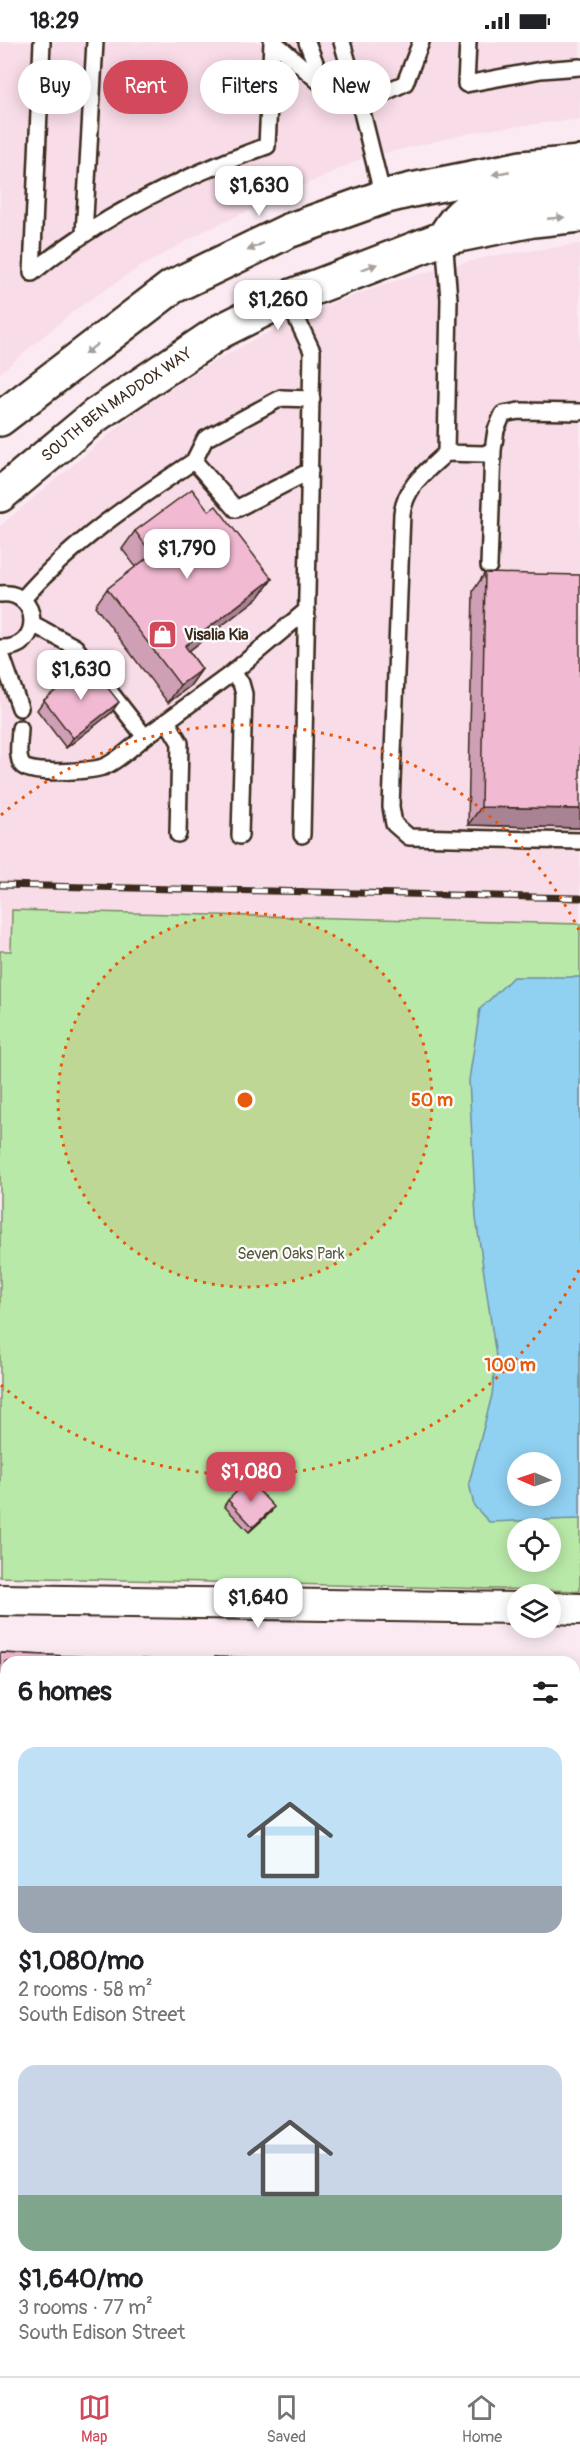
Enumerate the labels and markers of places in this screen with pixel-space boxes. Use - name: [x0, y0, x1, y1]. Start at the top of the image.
- pin: $1,630: [210, 166, 308, 217]
- pin: $1,260: [229, 280, 327, 331]
- pin: $1,790: [138, 529, 236, 580]
- shop icon: Visalia Kia: [147, 619, 179, 651]
- place label: Visalia Kia: [184, 625, 249, 645]
- pin: $1,630: [32, 650, 130, 701]
- centre of rings: [235, 1090, 255, 1110]
- pin: $1,080: [202, 1452, 300, 1503]
- pin: $1,640: [209, 1578, 307, 1629]

